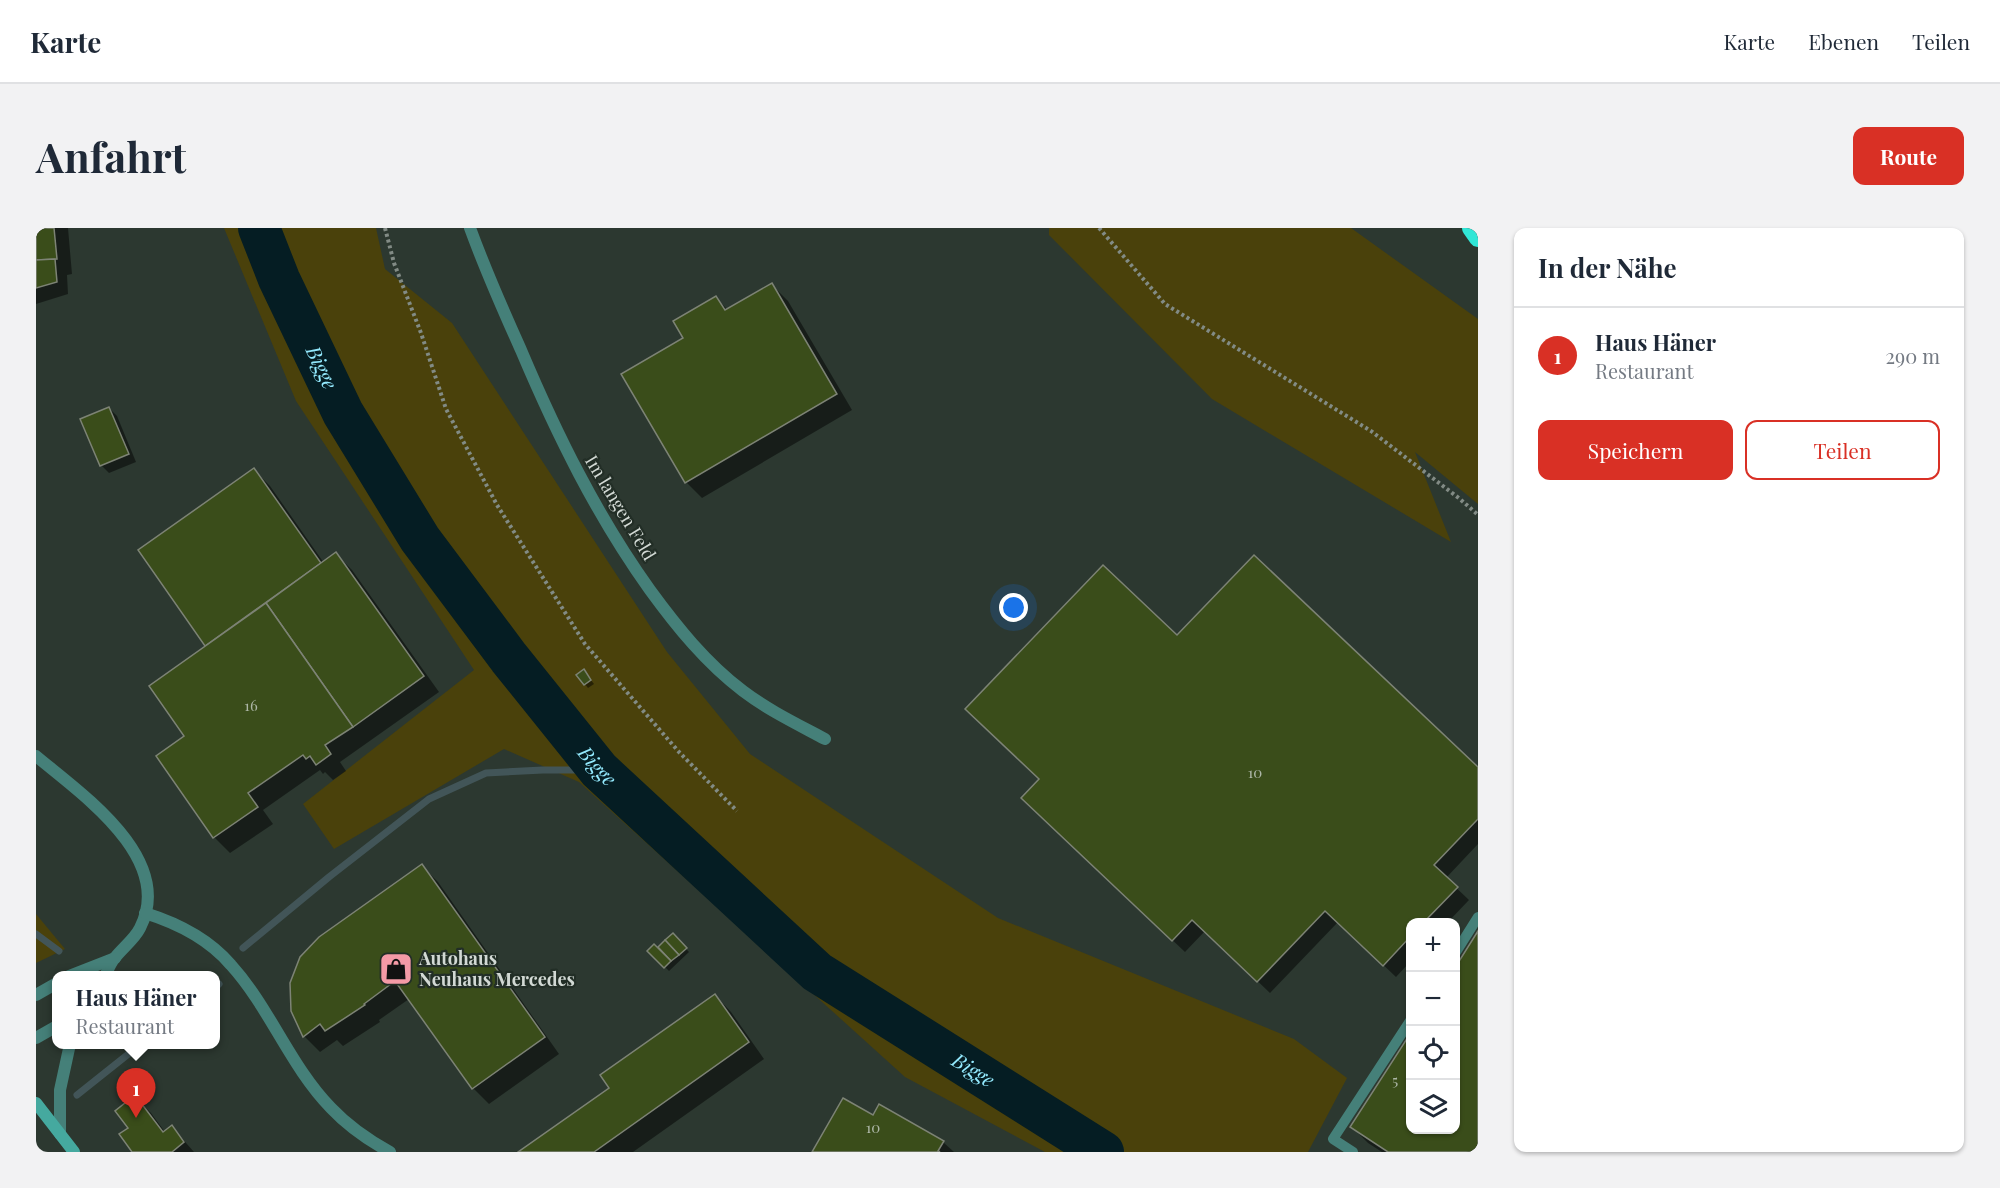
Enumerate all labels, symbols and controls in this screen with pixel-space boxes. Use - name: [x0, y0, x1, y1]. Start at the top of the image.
- text: Karte: [30, 23, 101, 60]
- text: Karte: [1724, 27, 1775, 55]
- text: Ebenen: [1808, 27, 1879, 55]
- text: Teilen: [1912, 27, 1970, 55]
- button: Route: [1853, 127, 1964, 185]
- text: Anfahrt: [36, 128, 186, 184]
- text: In der Nähe: [1538, 250, 1677, 285]
- text: Haus Häner: [1595, 327, 1716, 357]
- water label: Bigge: [300, 340, 345, 394]
- text: 1: [1554, 342, 1561, 369]
- text: 290 m: [1886, 342, 1940, 369]
- text: Restaurant: [1595, 357, 1694, 384]
- button: Speichern: [1538, 420, 1733, 480]
- button: Teilen: [1745, 420, 1940, 480]
- street label: Im langen Feld: [580, 450, 662, 565]
- your location: [999, 593, 1028, 622]
- house number: 16: [244, 695, 258, 715]
- water label: Bigge: [572, 739, 623, 792]
- house number: 10: [1248, 762, 1262, 782]
- map controls: [1406, 918, 1460, 1134]
- button: +: [1406, 918, 1460, 972]
- place label: Autohaus Neuhaus Mercedes: [418, 946, 575, 991]
- shop icon: Autohaus Neuhaus Mercedes: [378, 951, 414, 987]
- popup: [52, 971, 220, 1049]
- button: −: [1406, 972, 1460, 1026]
- text: Haus Häner: [75, 982, 197, 1012]
- text: Restaurant: [75, 1012, 174, 1039]
- button: locate: [1406, 1026, 1460, 1080]
- water label: Bigge: [947, 1045, 1001, 1093]
- pin: 1: [116, 1068, 156, 1118]
- house number: 5: [1392, 1070, 1398, 1090]
- button: layers: [1406, 1080, 1460, 1134]
- house number: 10: [866, 1117, 880, 1137]

